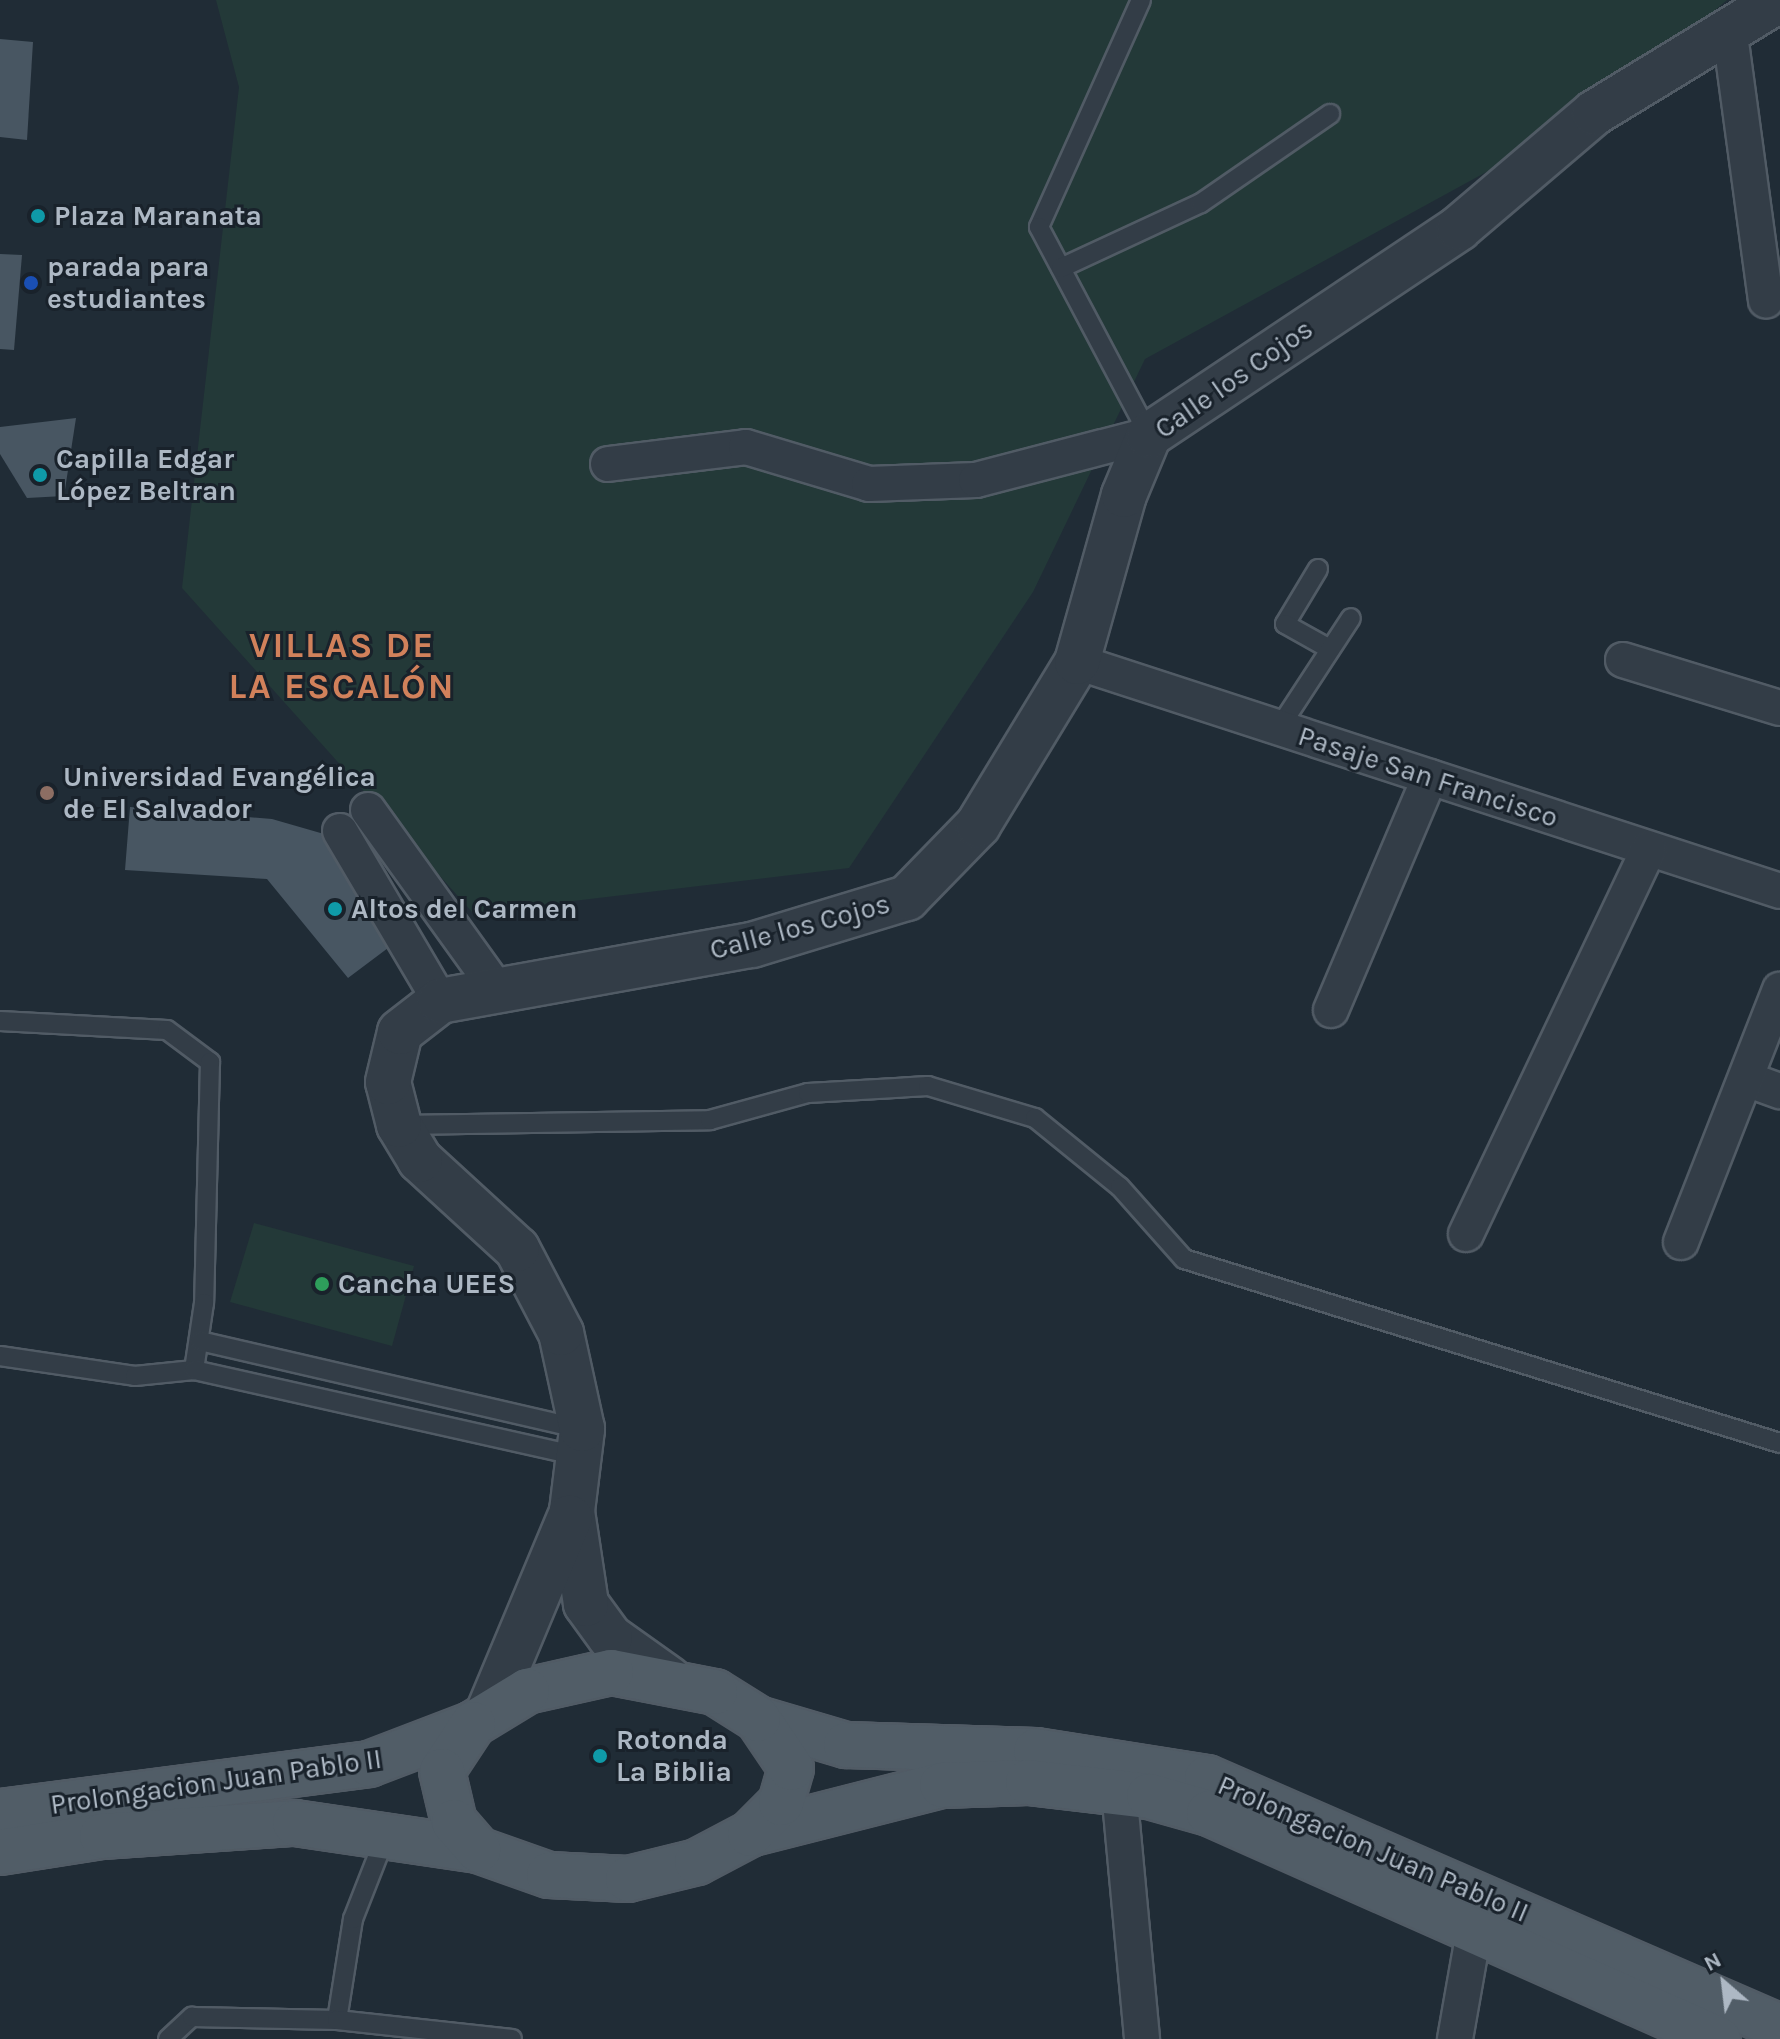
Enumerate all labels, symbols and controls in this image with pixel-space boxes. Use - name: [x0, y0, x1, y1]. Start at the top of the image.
- place label: Plaza Maranata: [54, 199, 262, 233]
- marker: Plaza Maranata: [29, 207, 47, 225]
- place label: parada para estudiantes: [47, 250, 209, 316]
- marker: parada para estudiantes: [22, 274, 40, 292]
- street label: Calle los Cojos: [1149, 312, 1319, 446]
- place label: Capilla Edgar López Beltran: [56, 442, 236, 508]
- marker: Capilla Edgar López Beltran: [31, 466, 49, 484]
- district label: VILLAS DE LA ESCALÓN: [229, 623, 455, 708]
- street label: Pasaje San Francisco: [1294, 719, 1562, 835]
- place label: Universidad Evangélica de El Salvador: [63, 760, 376, 826]
- marker: Universidad Evangélica de El Salvador: [38, 784, 56, 802]
- street label: Calle los Cojos: [706, 887, 894, 967]
- place label: Altos del Carmen: [351, 892, 577, 926]
- marker: Altos del Carmen: [326, 900, 344, 918]
- place label: Cancha UEES: [338, 1267, 515, 1301]
- marker: Cancha UEES: [313, 1275, 331, 1293]
- place label: Rotonda La Biblia: [616, 1723, 732, 1789]
- street label: Prolongacion Juan Pablo II: [48, 1742, 384, 1822]
- marker: Rotonda La Biblia: [591, 1747, 609, 1765]
- street label: Prolongacion Juan Pablo II: [1213, 1768, 1533, 1930]
- north arrow: [1684, 1943, 1764, 2023]
- text: N: [1700, 1947, 1726, 1977]

